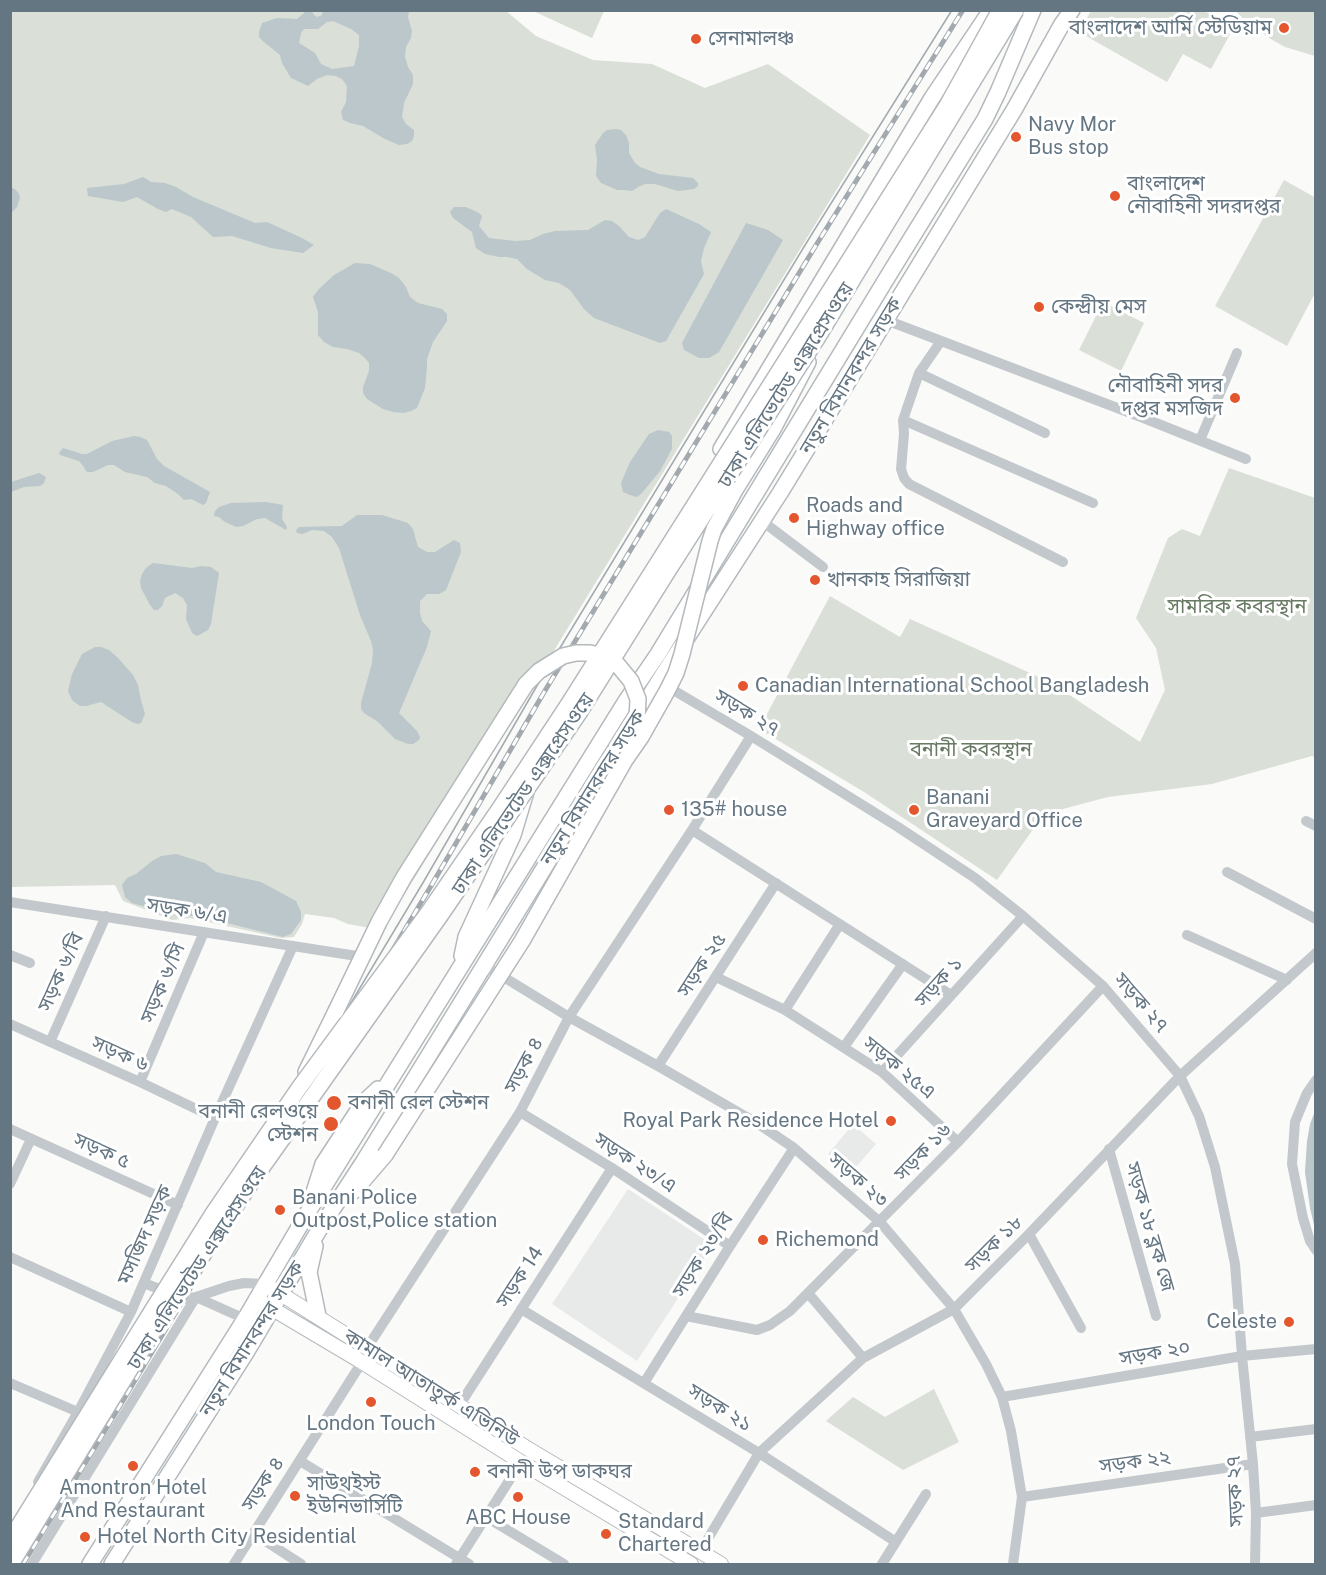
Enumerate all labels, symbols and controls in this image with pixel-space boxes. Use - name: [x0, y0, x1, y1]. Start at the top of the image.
- place label: বাংলাদেশ আর্মি স্টেডিয়াম: [1069, 16, 1272, 40]
- marker: বাংলাদেশ আর্মি স্টেডিয়াম: [1277, 21, 1291, 35]
- place label: সেনামালঞ্চ: [708, 27, 794, 51]
- marker: সেনামালঞ্চ: [689, 32, 703, 46]
- place label: Navy Mor Bus stop: [1028, 113, 1116, 160]
- marker: Navy Mor Bus stop: [1009, 130, 1023, 144]
- place label: বাংলাদেশ নৌবাহিনী সদরদপ্তর: [1127, 172, 1281, 219]
- marker: বাংলাদেশ নৌবাহিনী সদরদপ্তর: [1108, 189, 1122, 203]
- street label: ঢাকা এলিভেটেড এক্সপ্রেসওয়ে: [713, 278, 859, 492]
- street label: নতুন বিমানবন্দর সড়ক: [795, 293, 907, 459]
- place label: কেন্দ্রীয় মেস: [1051, 295, 1146, 319]
- marker: কেন্দ্রীয় মেস: [1032, 300, 1046, 314]
- place label: নৌবাহিনী সদর দপ্তর মসজিদ: [1108, 374, 1223, 421]
- marker: নৌবাহিনী সদর দপ্তর মসজিদ: [1228, 391, 1242, 405]
- place label: Roads and Highway office: [806, 494, 945, 541]
- marker: Roads and Highway office: [787, 511, 801, 525]
- place label: খানকাহ সিরাজিয়া: [827, 568, 970, 592]
- marker: খানকাহ সিরাজিয়া: [808, 573, 822, 587]
- park label: সামরিক কবরস্থান: [1168, 595, 1306, 619]
- place label: Canadian International School Bangladesh: [755, 674, 1149, 698]
- marker: Canadian International School Bangladesh: [736, 679, 750, 693]
- street label: সড়ক ২৭: [710, 684, 784, 742]
- street label: ঢাকা এলিভেটেড এক্সপ্রেসওয়ে: [447, 689, 599, 899]
- street label: নতুন বিমানবন্দর সড়ক: [536, 706, 650, 870]
- park label: বনানী কবরস্থান: [910, 738, 1032, 762]
- place label: Banani Graveyard Office: [926, 786, 1083, 833]
- place label: 135# house: [681, 798, 787, 822]
- marker: 135# house: [662, 803, 676, 817]
- marker: Banani Graveyard Office: [907, 803, 921, 817]
- street label: সড়ক ৬/এ: [145, 893, 229, 929]
- street label: সড়ক ৬/বি: [33, 929, 89, 1015]
- street label: সড়ক ২৫: [672, 929, 732, 1001]
- street label: সড়ক ৬/সি: [135, 939, 191, 1027]
- street label: সড়ক ১: [910, 952, 968, 1012]
- street label: সড়ক ২৭: [1109, 968, 1173, 1038]
- street label: সড়ক ৬: [88, 1031, 152, 1077]
- street label: সড়ক ২৫এ: [858, 1032, 940, 1104]
- street label: সড়ক ৪: [499, 1033, 549, 1097]
- place label: বনানী রেল স্টেশন: [348, 1091, 489, 1115]
- marker: বনানী রেল স্টেশন: [325, 1094, 343, 1112]
- place label: বনানী রেলওয়ে স্টেশন: [198, 1100, 318, 1147]
- place label: Royal Park Residence Hotel: [622, 1109, 879, 1133]
- marker: Royal Park Residence Hotel: [884, 1114, 898, 1128]
- marker: বনানী রেলওয়ে স্টেশন: [322, 1115, 340, 1133]
- street label: সড়ক ১৬: [890, 1118, 956, 1186]
- street label: সড়ক ৫: [70, 1128, 134, 1174]
- street label: সড়ক ২৩/এ: [589, 1128, 681, 1198]
- street label: সড়ক ২৩: [823, 1148, 893, 1212]
- street label: সড়ক ১৮ ব্লক জে: [1120, 1160, 1180, 1294]
- street label: ঢাকা এলিভেটেড এক্সপ্রেসওয়ে: [122, 1162, 272, 1374]
- street label: মসজিদ সড়ক: [112, 1182, 178, 1288]
- place label: Banani Police Outpost,Police station: [292, 1186, 497, 1233]
- marker: Banani Police Outpost,Police station: [273, 1203, 287, 1217]
- street label: সড়ক ২৩/বি: [667, 1208, 739, 1302]
- street label: সড়ক ১৮: [960, 1210, 1028, 1278]
- place label: Richemond: [775, 1228, 879, 1252]
- marker: Richemond: [756, 1233, 770, 1247]
- street label: সড়ক 14: [491, 1242, 549, 1312]
- street label: নতুন বিমানবন্দর সড়ক: [195, 1257, 309, 1421]
- place label: Celeste: [1206, 1310, 1277, 1334]
- marker: Celeste: [1282, 1315, 1296, 1329]
- street label: কামাল আতাতুর্ক এভিনিউ: [339, 1324, 523, 1452]
- street label: সড়ক ২০: [1118, 1335, 1192, 1371]
- street label: সড়ক ২১: [683, 1379, 757, 1437]
- marker: London Touch: [364, 1395, 378, 1409]
- place label: London Touch: [306, 1412, 436, 1436]
- street label: সড়ক ২২: [1098, 1445, 1172, 1479]
- street label: সড়ক ৪: [237, 1452, 289, 1516]
- street label: সড়ক ২৭: [1221, 1455, 1249, 1527]
- marker: Amontron Hotel And Restaurant: [126, 1459, 140, 1473]
- place label: বনানী উপ ডাকঘর: [487, 1460, 632, 1484]
- marker: বনানী উপ ডাকঘর: [468, 1465, 482, 1479]
- place label: সাউথইস্ট ইউনিভার্সিটি: [307, 1472, 403, 1519]
- place label: Amontron Hotel And Restaurant: [59, 1476, 207, 1523]
- marker: সাউথইস্ট ইউনিভার্সিটি: [288, 1489, 302, 1503]
- marker: ABC House: [511, 1490, 525, 1504]
- place label: ABC House: [465, 1506, 571, 1530]
- place label: Standard Chartered: [618, 1510, 712, 1557]
- place label: Hotel North City Residential: [97, 1525, 357, 1549]
- marker: Standard Chartered: [599, 1527, 613, 1541]
- marker: Hotel North City Residential: [78, 1530, 92, 1544]

